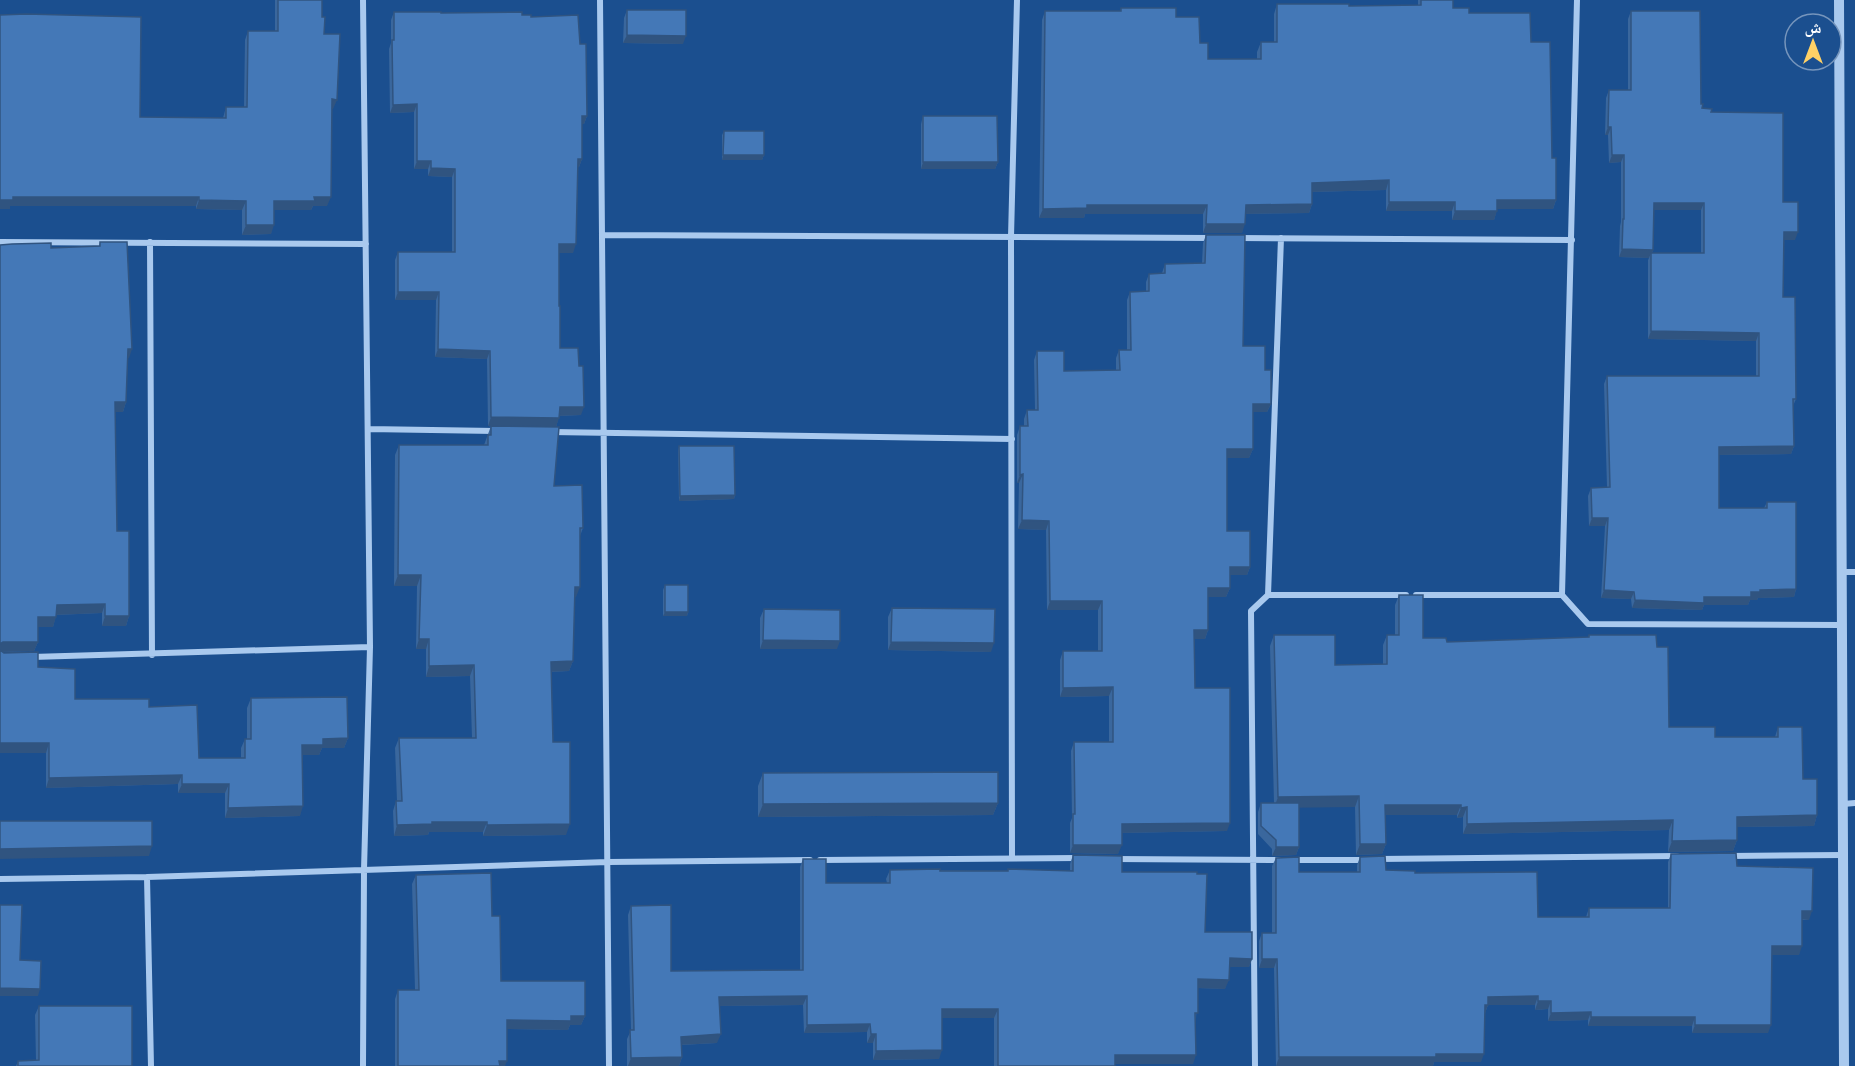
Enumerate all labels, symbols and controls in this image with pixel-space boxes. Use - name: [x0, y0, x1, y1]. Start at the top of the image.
- north arrow: [1783, 12, 1843, 72]
- text: ش: [1805, 17, 1822, 37]

